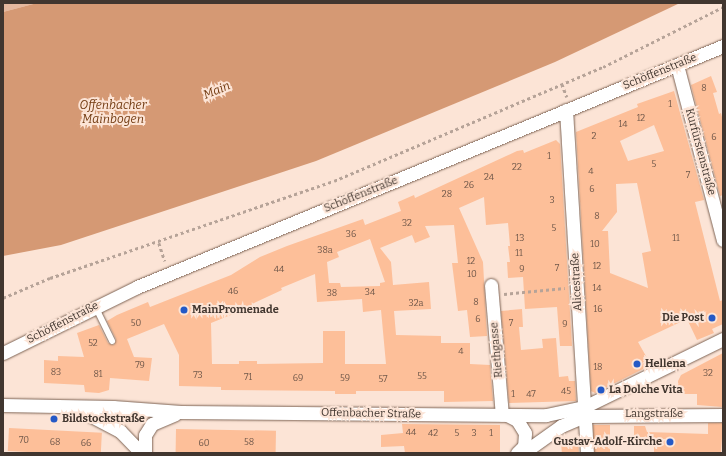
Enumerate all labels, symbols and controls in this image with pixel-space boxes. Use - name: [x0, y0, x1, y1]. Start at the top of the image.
- street label: Schöffenstraße: [621, 51, 699, 93]
- water label: Main: [201, 79, 233, 103]
- house number: 8: [701, 83, 707, 93]
- water label: Offenbacher Mainbogen: [79, 99, 147, 127]
- house number: 1: [668, 99, 672, 109]
- street label: Kurfürstenstraße: [682, 107, 718, 197]
- house number: 12: [637, 113, 645, 123]
- house number: 14: [619, 119, 627, 129]
- house number: 2: [592, 131, 596, 141]
- house number: 6: [711, 132, 717, 142]
- house number: 1: [547, 151, 551, 161]
- house number: 5: [652, 159, 656, 169]
- house number: 22: [512, 162, 522, 172]
- house number: 4: [588, 166, 594, 176]
- house number: 7: [686, 170, 690, 180]
- house number: 24: [484, 172, 494, 182]
- street label: Schöffenstraße: [322, 174, 400, 216]
- house number: 26: [464, 180, 474, 190]
- house number: 6: [589, 184, 595, 194]
- house number: 28: [442, 189, 452, 199]
- house number: 3: [549, 195, 555, 205]
- house number: 8: [594, 211, 600, 221]
- house number: 32: [402, 218, 412, 228]
- house number: 5: [552, 223, 556, 233]
- house number: 36: [346, 229, 356, 239]
- house number: 13: [516, 233, 524, 243]
- house number: 11: [672, 233, 680, 243]
- house number: 10: [590, 239, 600, 249]
- house number: 38a: [317, 245, 333, 255]
- house number: 11: [515, 248, 523, 258]
- street label: Alicestraße: [569, 252, 585, 312]
- house number: 12: [467, 256, 475, 266]
- house number: 12: [593, 261, 601, 271]
- house number: 7: [555, 263, 559, 273]
- house number: 44: [274, 264, 284, 274]
- house number: 9: [519, 264, 525, 274]
- house number: 10: [467, 269, 477, 279]
- house number: 14: [593, 283, 601, 293]
- house number: 46: [228, 286, 238, 296]
- house number: 34: [365, 287, 375, 297]
- house number: 38: [327, 288, 337, 298]
- house number: 8: [473, 297, 479, 307]
- house number: 32a: [409, 298, 423, 308]
- street label: Schöffenstraße: [25, 299, 101, 347]
- place label: MainPromenade: [192, 303, 279, 317]
- house number: 16: [594, 304, 602, 314]
- marker: MainPromenade: [179, 305, 189, 315]
- place label: Die Post: [662, 311, 704, 325]
- marker: Die Post: [707, 313, 717, 323]
- house number: 6: [475, 314, 481, 324]
- house number: 50: [131, 318, 141, 328]
- house number: 7: [509, 318, 513, 328]
- house number: 9: [562, 319, 568, 329]
- street label: Riethgasse: [488, 322, 506, 378]
- house number: 52: [88, 338, 98, 348]
- house number: 4: [458, 346, 464, 356]
- place label: Hellena: [645, 357, 686, 371]
- marker: Hellena: [632, 359, 642, 369]
- house number: 79: [135, 360, 145, 370]
- house number: 18: [593, 362, 603, 372]
- house number: 83: [51, 367, 61, 377]
- house number: 32: [703, 368, 713, 378]
- house number: 81: [93, 369, 103, 379]
- house number: 73: [193, 370, 203, 380]
- house number: 55: [417, 371, 427, 381]
- house number: 71: [244, 372, 252, 382]
- house number: 69: [293, 373, 303, 383]
- house number: 59: [340, 373, 350, 383]
- house number: 57: [378, 374, 388, 384]
- place label: La Dolche Vita: [609, 383, 683, 397]
- marker: La Dolche Vita: [596, 385, 606, 395]
- house number: 45: [561, 386, 571, 396]
- house number: 1: [511, 389, 515, 399]
- house number: 47: [526, 389, 536, 399]
- street label: Offenbacher Straße: [321, 407, 421, 421]
- street label: Langstraße: [625, 407, 683, 421]
- place label: Bildstockstraße: [62, 412, 145, 426]
- marker: Bildstockstraße: [49, 414, 59, 424]
- house number: 44: [406, 427, 416, 437]
- house number: 42: [428, 428, 438, 438]
- house number: 5: [455, 428, 459, 438]
- house number: 3: [471, 428, 477, 438]
- house number: 1: [489, 428, 493, 438]
- house number: 70: [19, 435, 29, 445]
- place label: Gustav-Adolf-Kirche: [554, 435, 662, 449]
- house number: 68: [50, 437, 60, 447]
- house number: 58: [244, 437, 254, 447]
- marker: Gustav-Adolf-Kirche: [665, 437, 675, 447]
- house number: 66: [81, 438, 91, 448]
- house number: 60: [198, 438, 210, 448]

